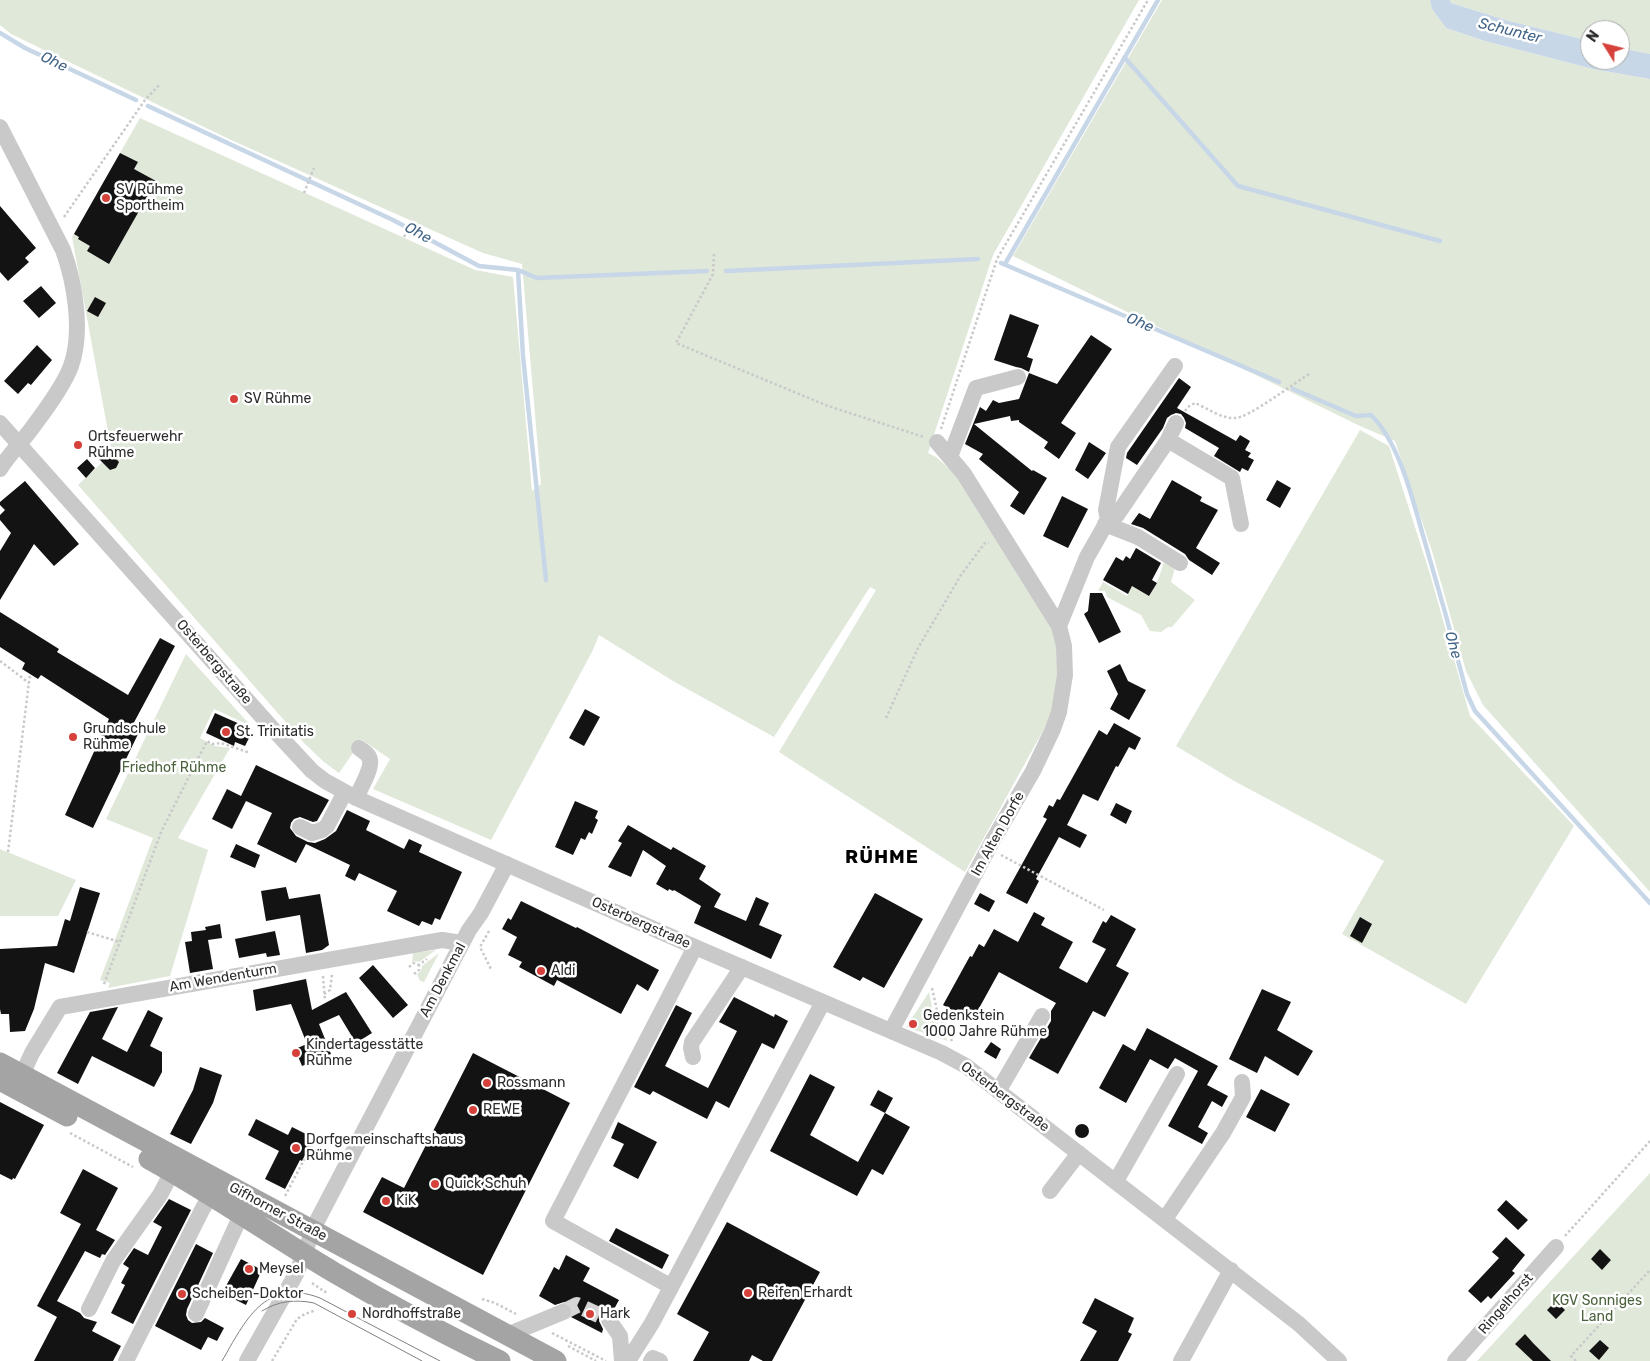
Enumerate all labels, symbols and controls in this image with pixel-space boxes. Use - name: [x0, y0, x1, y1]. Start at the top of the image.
- water label: Schunter: [1477, 14, 1543, 48]
- north arrow: [1580, 20, 1630, 70]
- text: N: [1583, 27, 1603, 46]
- water label: Ohe: [38, 48, 70, 76]
- place label: SV Rühme Sportheim: [116, 182, 184, 214]
- marker: SV Rühme Sportheim: [100, 192, 112, 204]
- water label: Ohe: [402, 219, 434, 247]
- water label: Ohe: [1124, 309, 1156, 337]
- place label: SV Rühme: [244, 391, 311, 407]
- marker: SV Rühme: [228, 393, 240, 405]
- place label: Ortsfeuerwehr Rühme: [88, 429, 183, 462]
- marker: Ortsfeuerwehr Rühme: [72, 439, 84, 451]
- street label: Osterbergstraße: [173, 616, 255, 708]
- water label: Ohe: [1441, 629, 1465, 661]
- place label: Grundschule Rühme: [83, 721, 166, 754]
- place label: St. Trinitatis: [236, 724, 314, 740]
- marker: St. Trinitatis: [220, 726, 232, 738]
- marker: Grundschule Rühme: [67, 731, 79, 743]
- park label: Friedhof Rühme: [122, 760, 226, 776]
- street label: Im Alten Dorfe: [968, 789, 1028, 879]
- district label: RÜHME: [844, 847, 920, 869]
- street label: Osterbergstraße: [589, 894, 693, 952]
- street label: Am Denkmal: [416, 940, 470, 1020]
- street label: Am Wendenturm: [168, 960, 278, 996]
- place label: Aldi: [551, 963, 575, 979]
- marker: Aldi: [535, 965, 547, 977]
- place label: Gedenkstein 1000 Jahre Rühme: [923, 1008, 1047, 1040]
- marker: Gedenkstein 1000 Jahre Rühme: [907, 1018, 919, 1030]
- place label: Kindertagesstätte Rühme: [306, 1037, 423, 1070]
- marker: Kindertagesstätte Rühme: [290, 1047, 302, 1059]
- street label: Osterbergstraße: [957, 1058, 1053, 1136]
- place label: Rossmann: [497, 1075, 566, 1091]
- marker: Rossmann: [481, 1077, 493, 1089]
- place label: REWE: [483, 1102, 520, 1118]
- marker: REWE: [467, 1104, 479, 1116]
- place label: Dorfgemeinschaftshaus Rühme: [306, 1132, 464, 1164]
- marker: Dorfgemeinschaftshaus Rühme: [290, 1142, 302, 1154]
- place label: Quick Schuh: [445, 1176, 527, 1192]
- marker: Quick Schuh: [429, 1178, 441, 1190]
- street label: Gifhorner Straße: [226, 1179, 330, 1245]
- place label: KiK: [396, 1193, 416, 1209]
- marker: KiK: [380, 1195, 392, 1207]
- place label: Meysel: [259, 1261, 304, 1277]
- marker: Meysel: [243, 1263, 255, 1275]
- street label: Ringelhorst: [1475, 1270, 1537, 1338]
- place label: Reifen Erhardt: [758, 1285, 852, 1301]
- place label: Scheiben-Doktor: [192, 1286, 303, 1302]
- marker: Reifen Erhardt: [742, 1287, 754, 1299]
- marker: Scheiben-Doktor: [176, 1288, 188, 1300]
- park label: KGV Sonniges Land: [1552, 1293, 1642, 1325]
- place label: Nordhoffstraße: [362, 1306, 461, 1322]
- place label: Hark: [600, 1306, 630, 1322]
- marker: Nordhoffstraße: [346, 1308, 358, 1320]
- marker: Hark: [584, 1308, 596, 1320]

